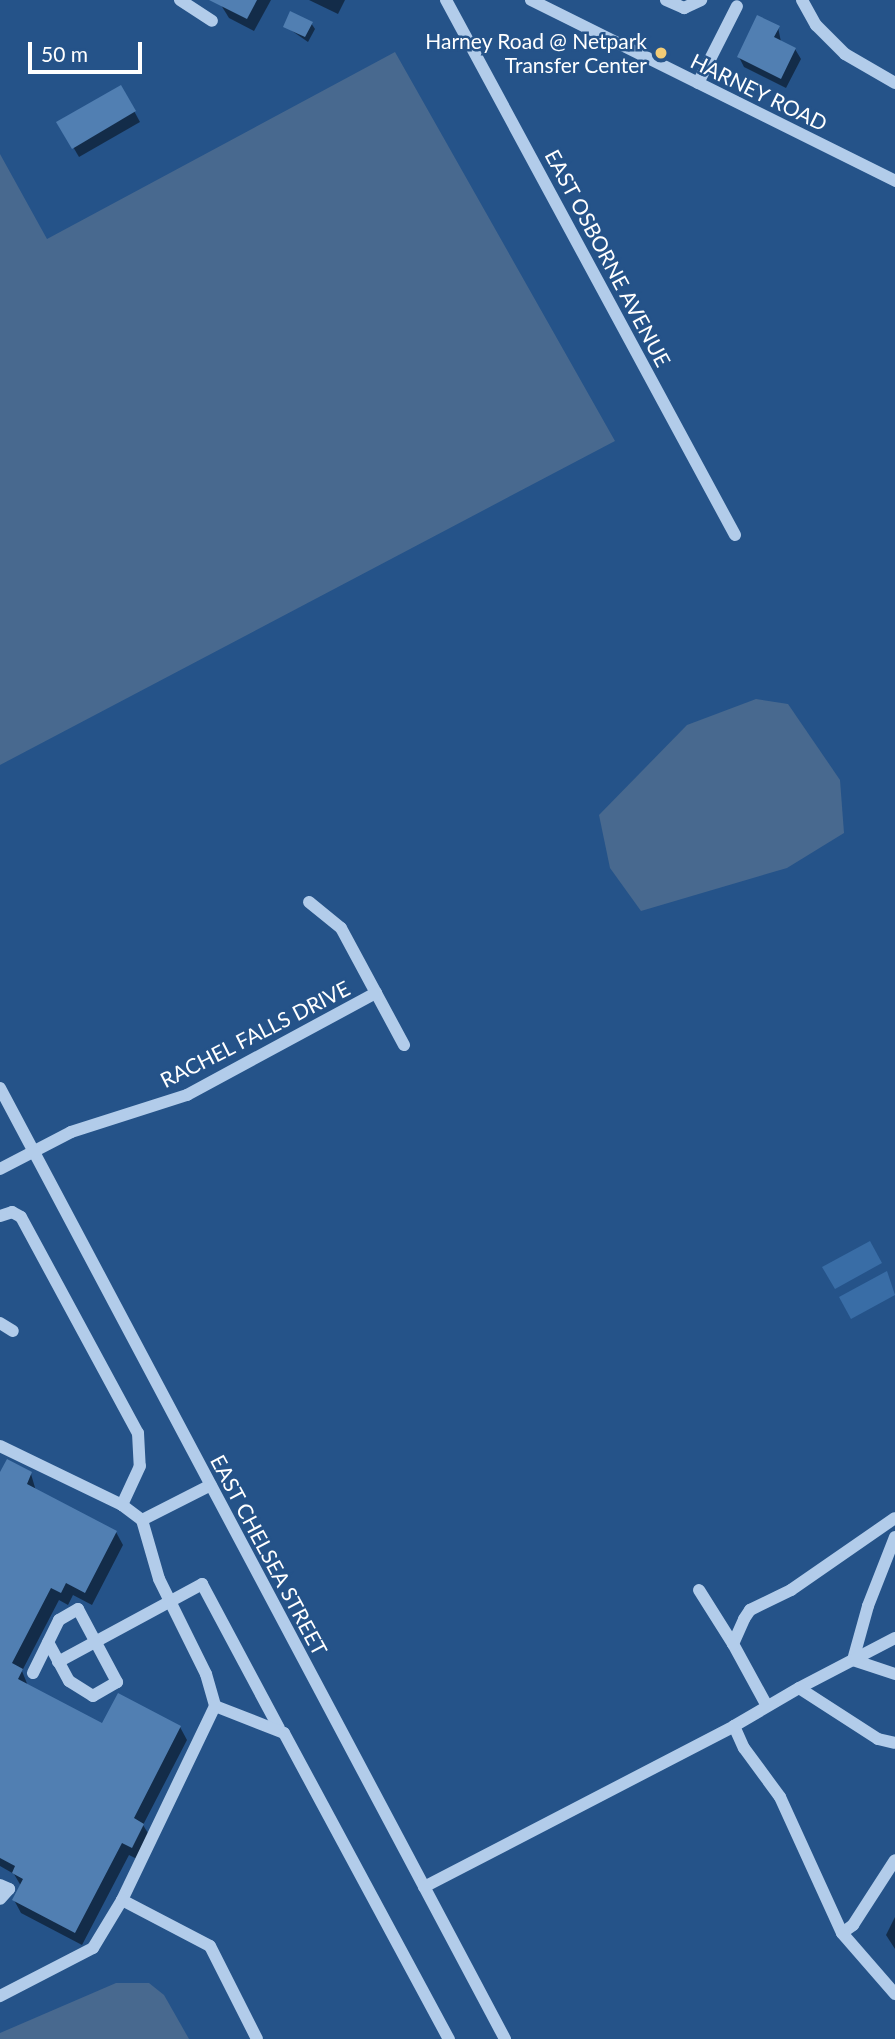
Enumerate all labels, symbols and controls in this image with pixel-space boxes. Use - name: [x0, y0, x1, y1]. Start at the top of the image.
- scale bar: [32, 28, 145, 72]
- place label: Harney Road @ Netpark Transfer Center: [425, 28, 647, 78]
- text: 50 m: [41, 41, 88, 66]
- marker: Harney Road @ Netpark Transfer Center: [653, 45, 669, 61]
- street label: HARNEY ROAD: [686, 48, 832, 136]
- street label: EAST OSBORNE AVENUE: [540, 144, 676, 372]
- street label: RACHEL FALLS DRIVE: [156, 975, 354, 1093]
- street label: EAST CHELSEA STREET: [205, 1450, 333, 1660]

